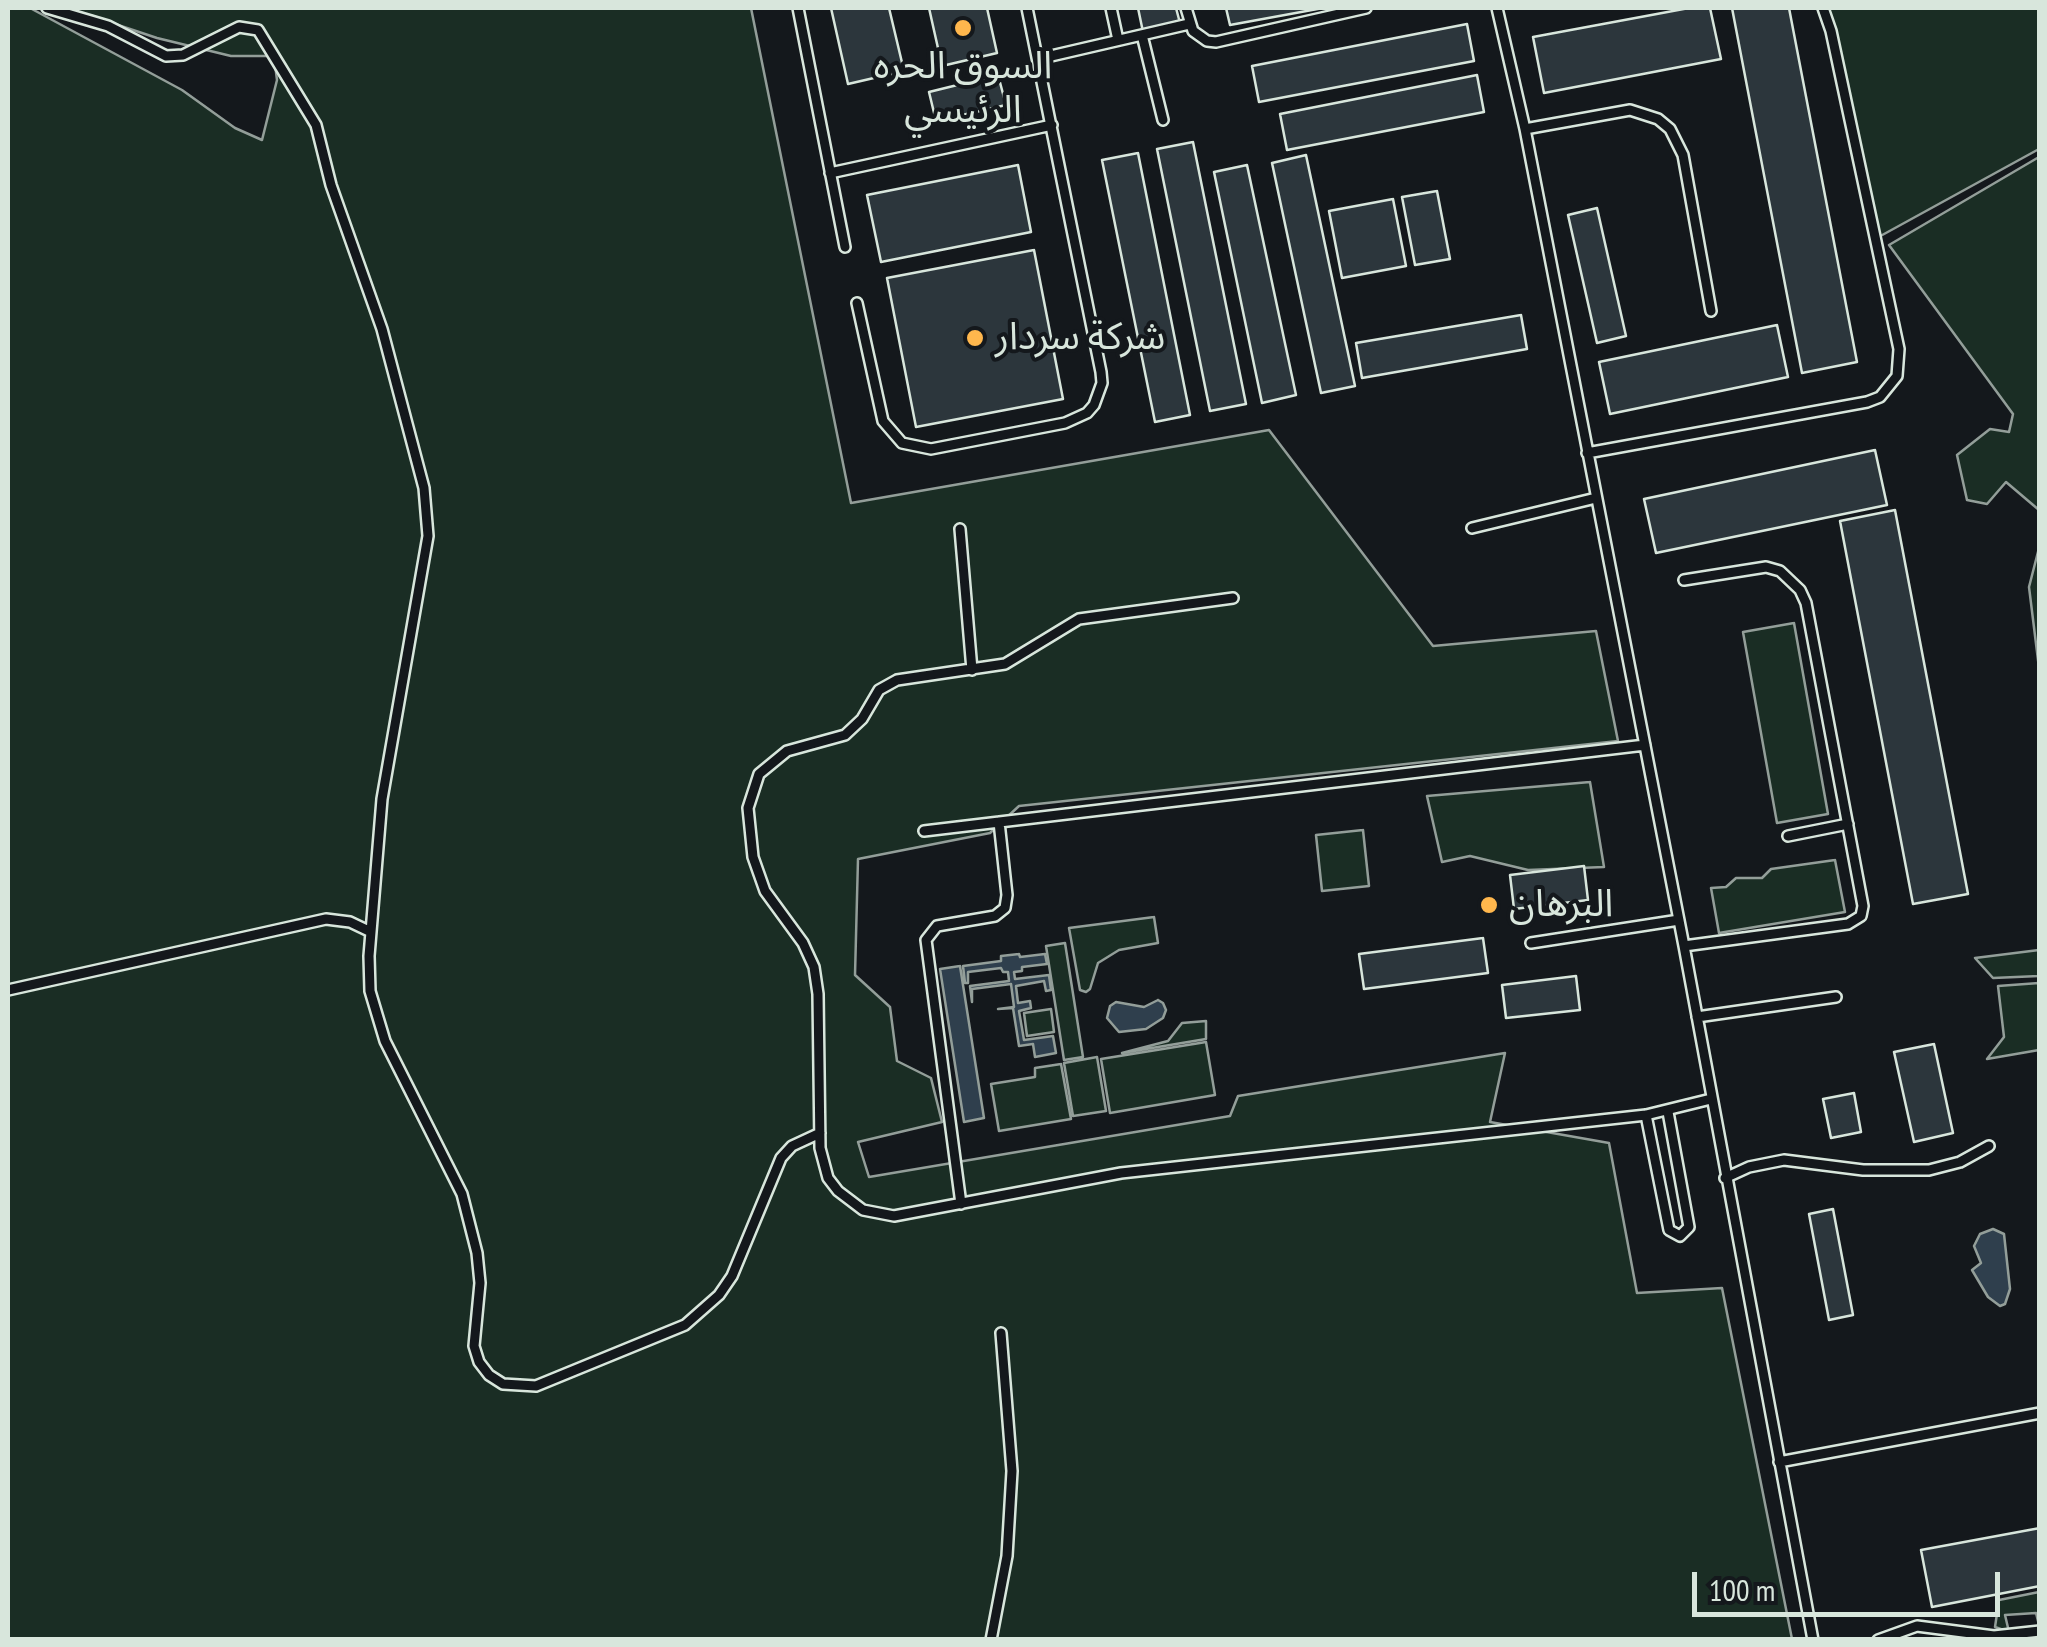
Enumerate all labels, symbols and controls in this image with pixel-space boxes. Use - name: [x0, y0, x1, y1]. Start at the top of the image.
- marker: السوق الحره الرئيسي: [952, 17, 974, 39]
- place label: السوق الحره الرئيسي: [874, 44, 1052, 133]
- place label: شركة سردار: [995, 315, 1165, 361]
- marker: شركة سردار: [964, 327, 986, 349]
- place label: البرهان: [1509, 882, 1613, 928]
- marker: البرهان: [1478, 894, 1500, 916]
- scale bar: [1697, 1552, 2004, 1614]
- text: 100 m: [1709, 1570, 1775, 1609]

